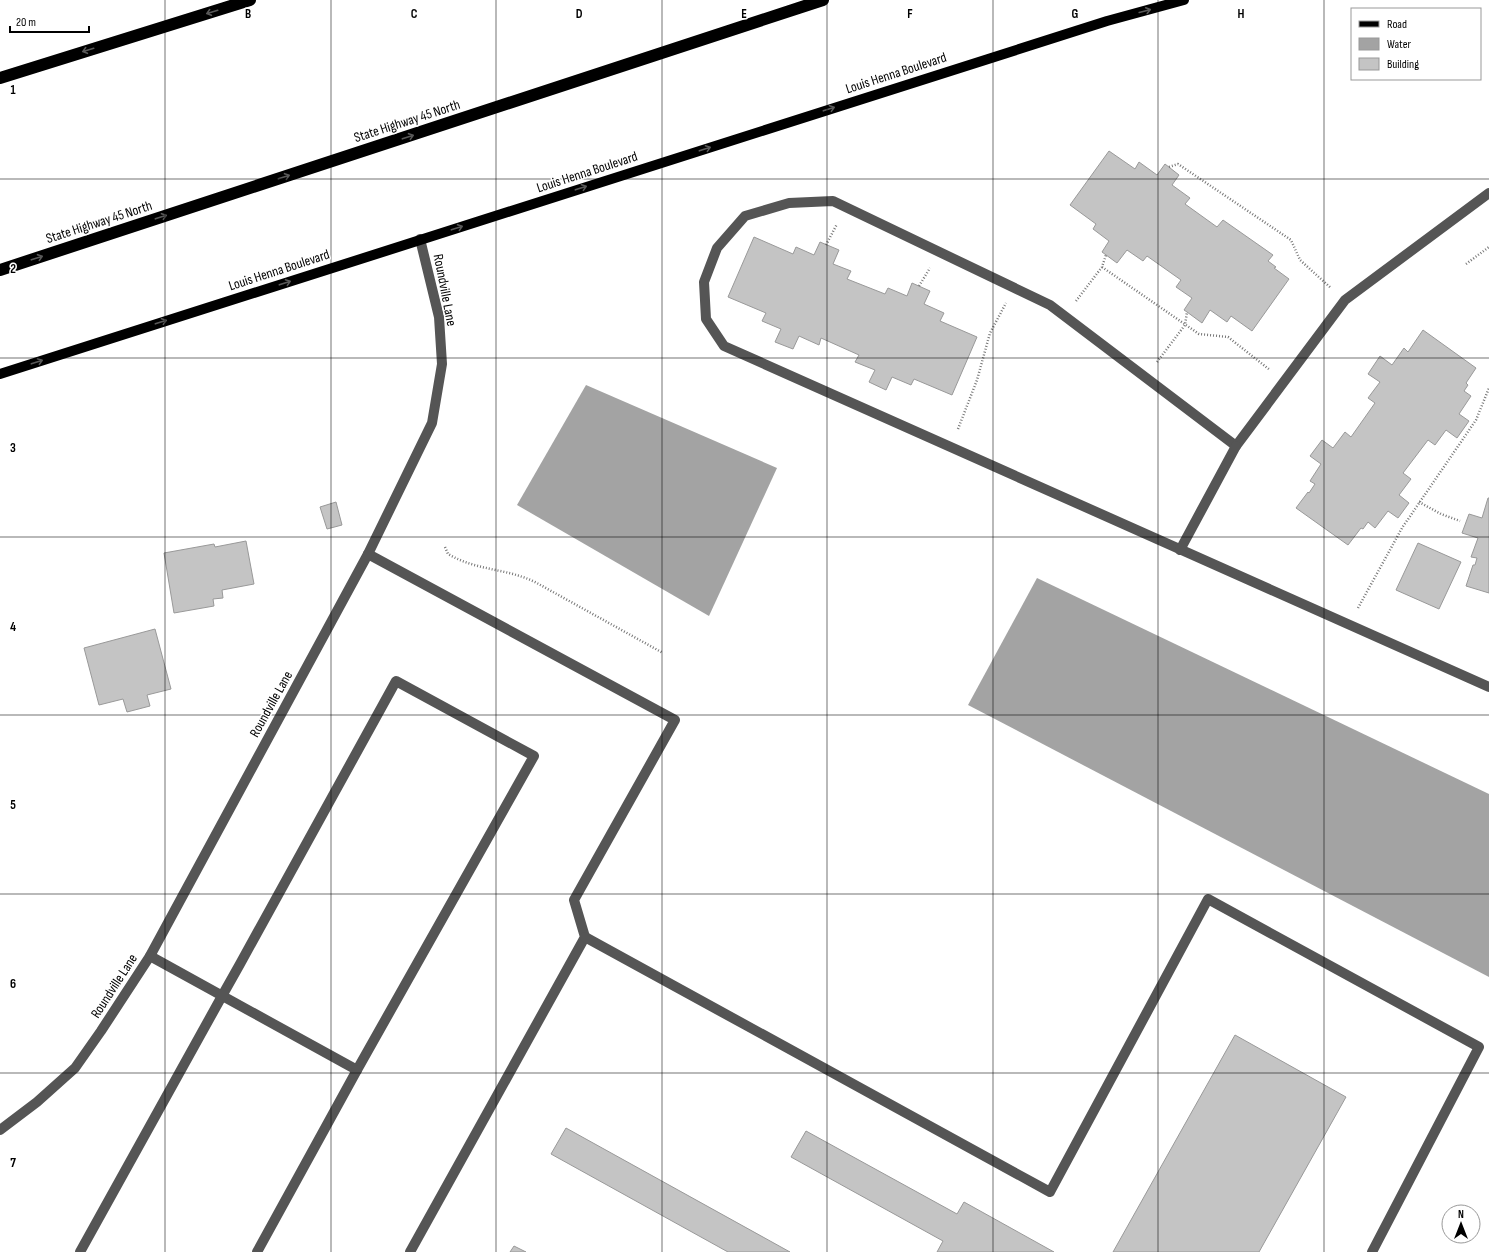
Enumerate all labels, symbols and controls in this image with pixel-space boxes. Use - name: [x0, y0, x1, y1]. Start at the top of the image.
- text: B: [245, 6, 251, 22]
- text: C: [411, 6, 418, 22]
- text: D: [576, 6, 583, 22]
- text: E: [741, 6, 747, 22]
- text: F: [907, 6, 913, 22]
- text: G: [1072, 6, 1079, 22]
- text: H: [1238, 6, 1245, 22]
- one-way arrow: [1138, 7, 1151, 14]
- scale bar: [10, 8, 89, 34]
- legend: [1351, 8, 1481, 80]
- one-way arrow: [206, 9, 219, 16]
- text: 20 m: [16, 15, 36, 30]
- text: Road: [1387, 17, 1407, 32]
- text: Water: [1387, 37, 1411, 52]
- one-way arrow: [82, 47, 95, 54]
- street label: Louis Henna Boulevard: [843, 49, 949, 97]
- text: Building: [1387, 57, 1419, 72]
- text: 1: [10, 82, 16, 98]
- street label: State Highway 45 North: [352, 96, 462, 146]
- one-way arrow: [823, 105, 835, 113]
- one-way arrow: [401, 133, 414, 140]
- one-way arrow: [698, 145, 711, 152]
- street label: Louis Henna Boulevard: [534, 148, 640, 196]
- one-way arrow: [278, 173, 291, 180]
- one-way arrow: [575, 184, 588, 191]
- street label: State Highway 45 North: [44, 197, 154, 247]
- one-way arrow: [154, 213, 167, 220]
- one-way arrow: [451, 223, 463, 231]
- street label: Louis Henna Boulevard: [226, 246, 332, 294]
- one-way arrow: [31, 253, 43, 261]
- street label: Roundville Lane: [430, 253, 460, 327]
- text: 2: [10, 261, 16, 277]
- one-way arrow: [278, 278, 290, 286]
- one-way arrow: [154, 318, 167, 325]
- one-way arrow: [30, 358, 43, 365]
- text: 3: [10, 440, 16, 456]
- text: 4: [10, 619, 16, 635]
- street label: Roundville Lane: [246, 668, 296, 740]
- text: 5: [10, 797, 16, 813]
- street label: Roundville Lane: [87, 951, 141, 1021]
- text: 6: [10, 976, 16, 992]
- text: 7: [10, 1155, 16, 1171]
- north arrow: [1441, 1204, 1481, 1244]
- text: N: [1458, 1208, 1464, 1221]

